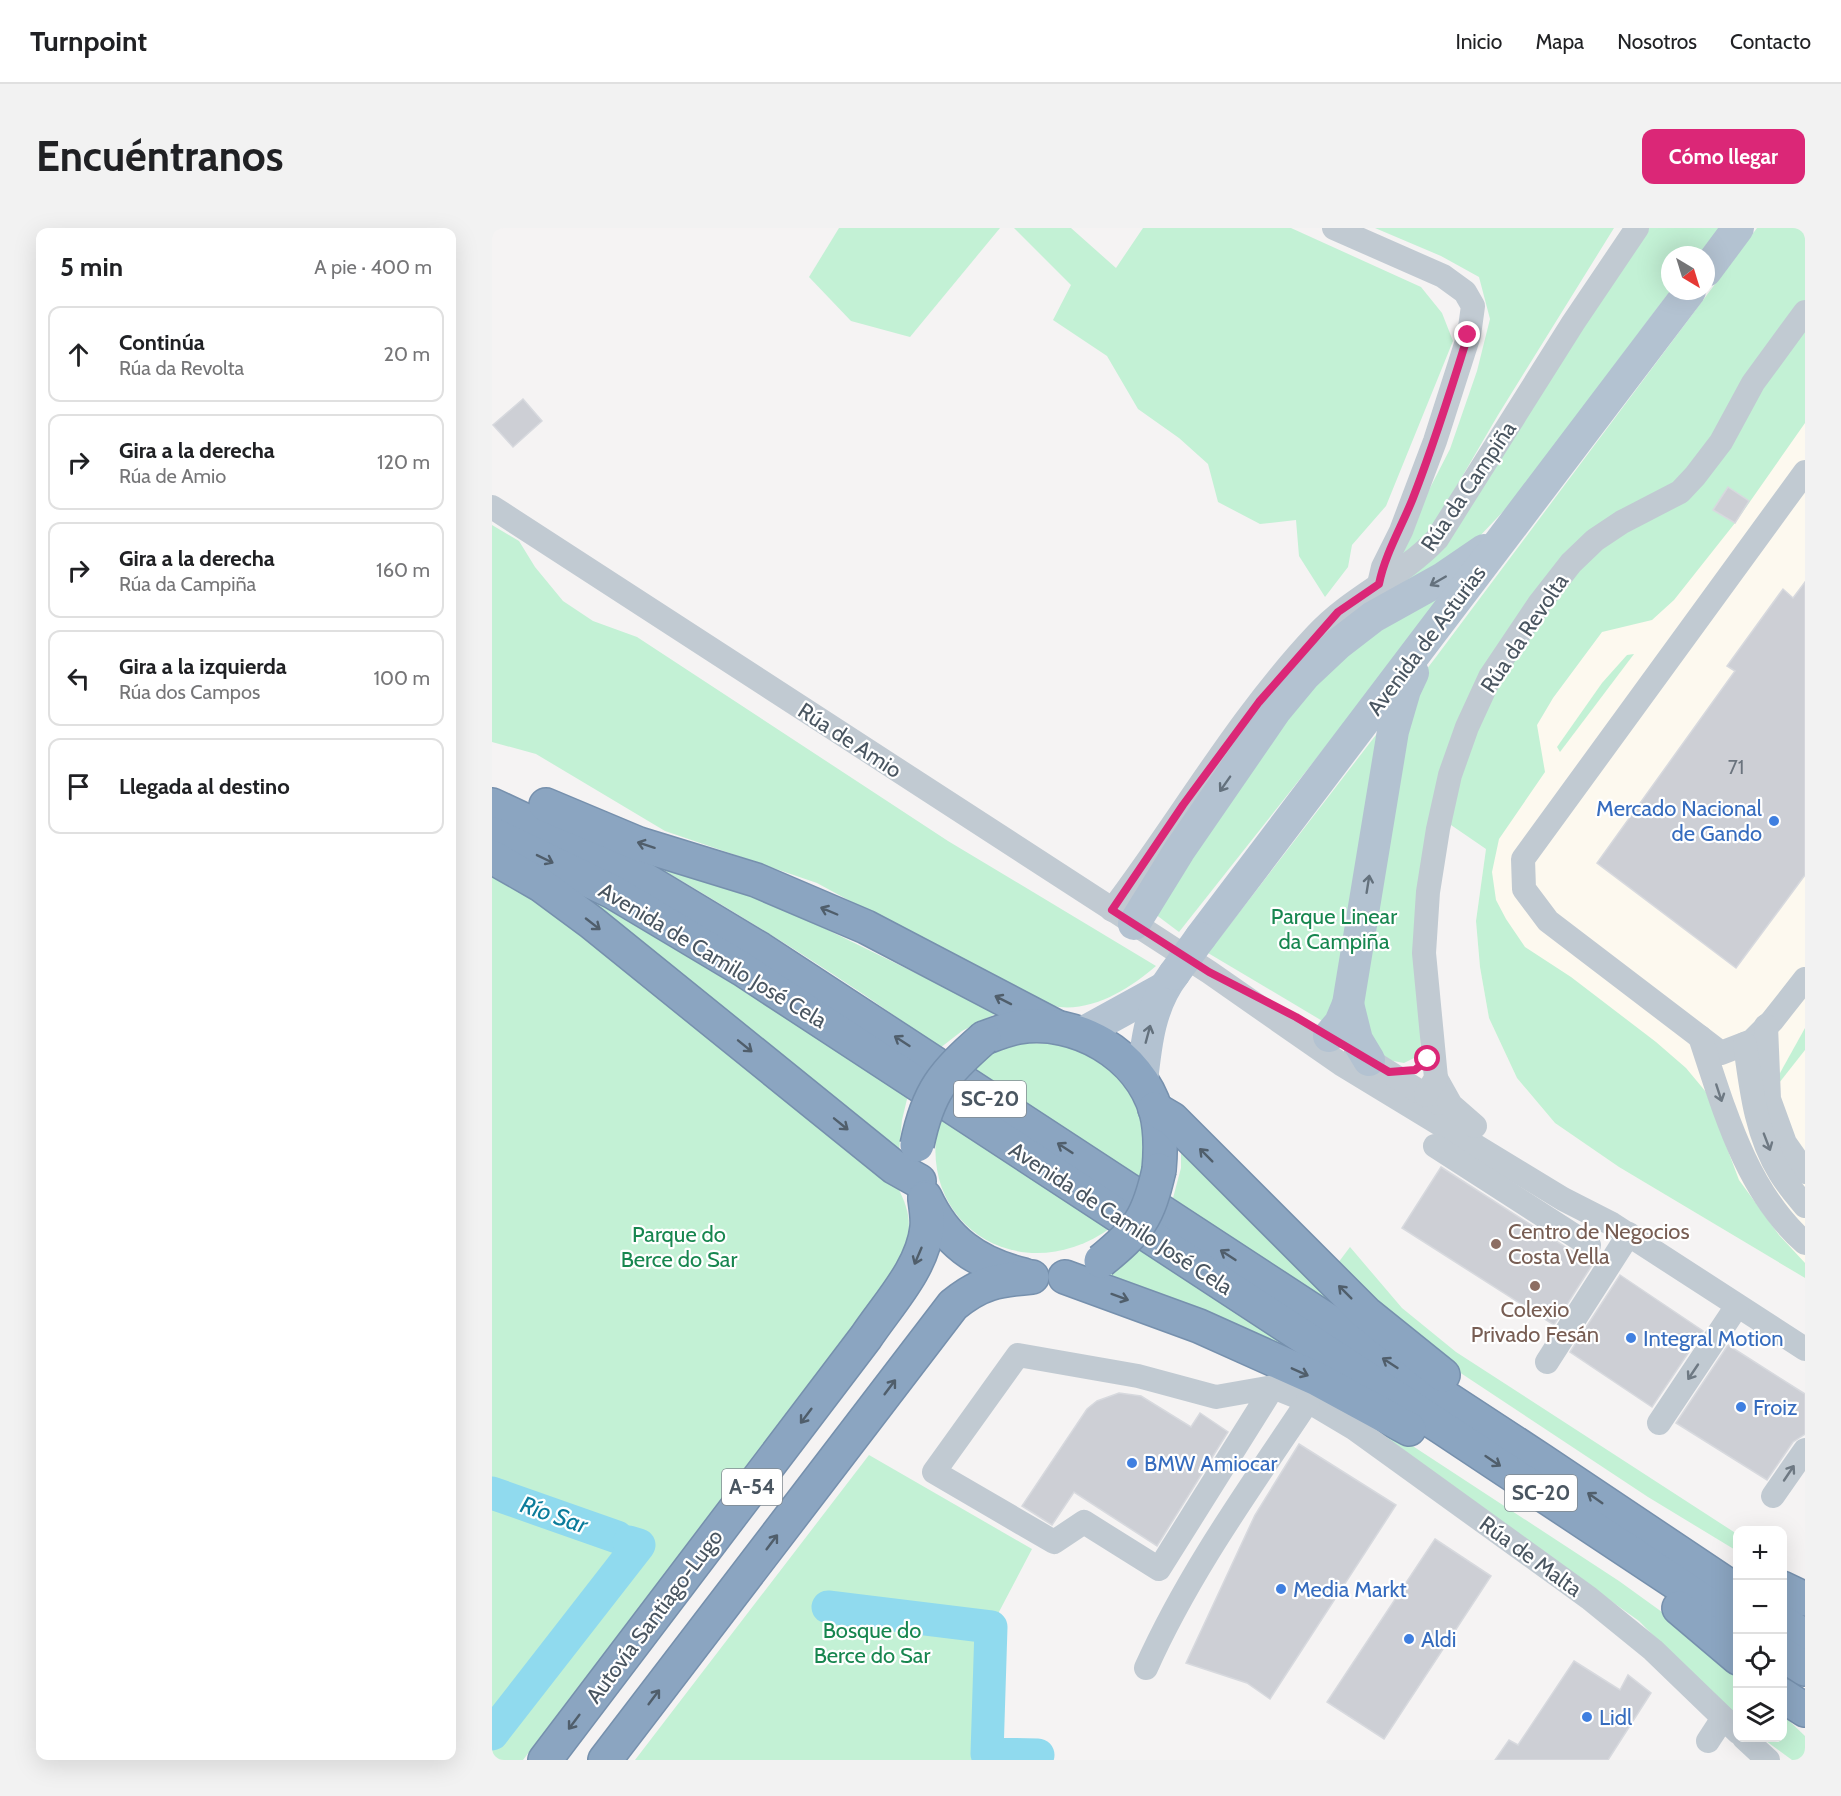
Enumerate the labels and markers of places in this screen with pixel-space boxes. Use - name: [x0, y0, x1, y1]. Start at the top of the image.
- place label: Mercado Nacional de Gando: [1596, 795, 1763, 847]
- marker: Mercado Nacional de Gando: [1767, 814, 1781, 828]
- place label: Centro de Negocios Costa Vella: [1508, 1218, 1690, 1270]
- marker: Centro de Negocios Costa Vella: [1489, 1237, 1503, 1251]
- marker: Colexio Privado Fesán: [1528, 1279, 1542, 1293]
- place label: Colexio Privado Fesán: [1471, 1296, 1599, 1348]
- place label: Integral Motion: [1643, 1325, 1784, 1352]
- marker: Integral Motion: [1624, 1331, 1638, 1345]
- place label: Froiz: [1753, 1394, 1797, 1421]
- marker: Froiz: [1734, 1400, 1748, 1414]
- place label: BMW Amiocar: [1144, 1450, 1278, 1477]
- marker: BMW Amiocar: [1125, 1456, 1139, 1470]
- place label: Media Markt: [1293, 1576, 1407, 1603]
- marker: Media Markt: [1274, 1582, 1288, 1596]
- place label: Aldi: [1421, 1626, 1456, 1653]
- marker: Aldi: [1402, 1632, 1416, 1646]
- place label: Lidl: [1599, 1704, 1633, 1731]
- marker: Lidl: [1580, 1710, 1594, 1724]

